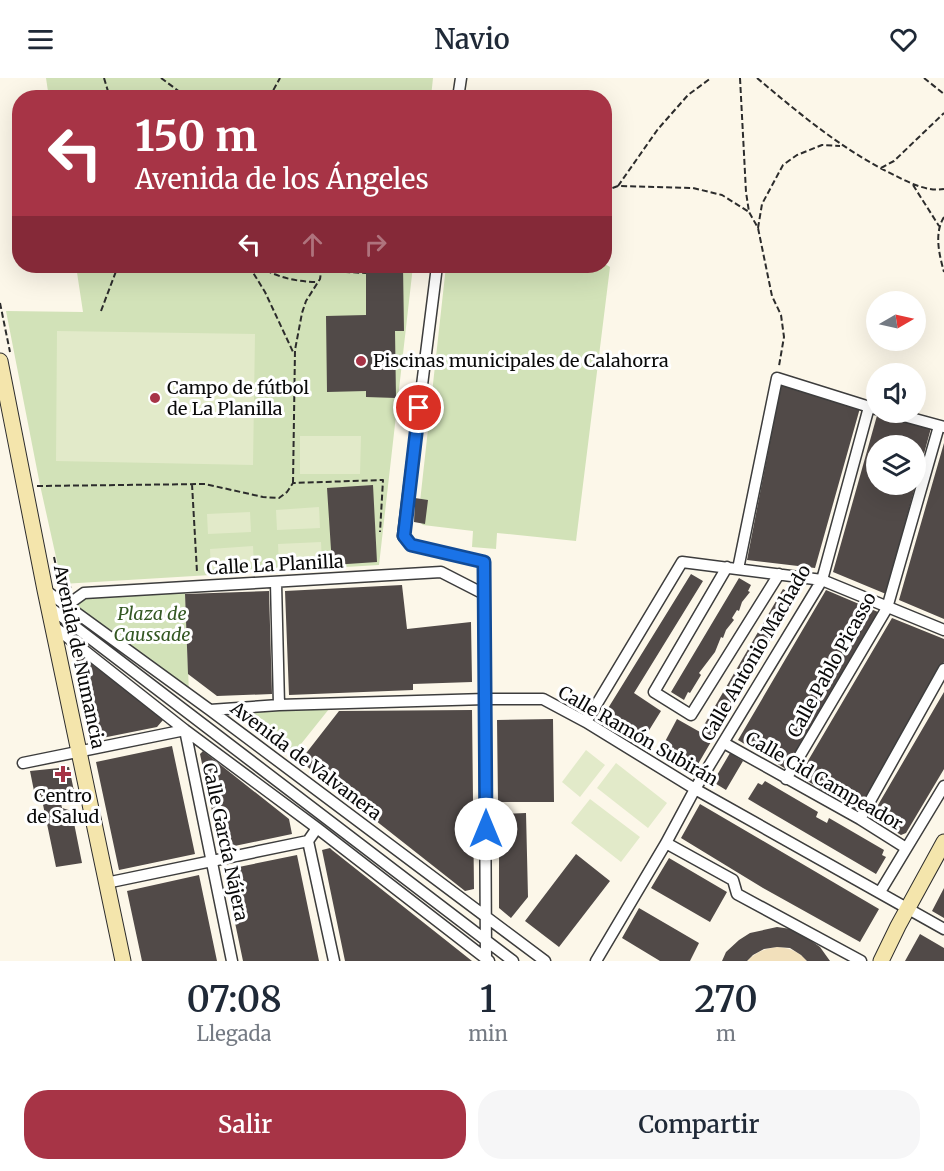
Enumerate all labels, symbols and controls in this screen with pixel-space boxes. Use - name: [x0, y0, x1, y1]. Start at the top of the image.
- text: Navio: [434, 22, 510, 56]
- icon: menu: [24, 23, 57, 56]
- icon: heart: [887, 23, 920, 56]
- text: 150 m: [135, 110, 257, 162]
- icon: left: [36, 114, 114, 192]
- text: Avenida de los Ángeles: [135, 162, 429, 196]
- icon: left: [233, 228, 266, 261]
- icon: ahead: [296, 228, 329, 261]
- icon: right: [359, 228, 392, 261]
- north arrow: [866, 291, 926, 351]
- map controls: [866, 291, 926, 495]
- place label: Piscinas municipales de Calahorra: [373, 349, 669, 372]
- marker: Piscinas municipales de Calahorra: [354, 354, 368, 368]
- button: sound: [866, 363, 926, 423]
- place label: Campo de fútbol de La Planilla: [167, 376, 309, 420]
- pin: [393, 382, 444, 433]
- marker: Campo de fútbol de La Planilla: [148, 391, 162, 405]
- icon: arrive: [402, 391, 435, 424]
- button: layers: [866, 435, 926, 495]
- street label: Calle La Planilla: [206, 549, 344, 580]
- street label: Calle Antonio Machado: [696, 560, 815, 745]
- street label: Avenida de Numancia: [49, 562, 110, 751]
- street label: Calle Pablo Picasso: [782, 588, 881, 741]
- park label: Plaza de Caussade: [113, 602, 191, 646]
- street label: Calle Ramón Subirán: [554, 680, 722, 791]
- street label: Avenida de Valvanera: [225, 696, 387, 825]
- street label: Calle Cid Campeador: [741, 726, 907, 835]
- street label: Calle García Nájera: [197, 761, 254, 923]
- marker: Centro de Salud: [54, 765, 72, 783]
- place label: Centro de Salud: [27, 784, 100, 828]
- position arrow: [454, 797, 518, 861]
- text: 07:08: [186, 977, 282, 1022]
- text: 1: [480, 977, 496, 1022]
- text: 270: [694, 977, 758, 1022]
- text: Llegada: [197, 1021, 272, 1046]
- text: min: [468, 1021, 508, 1046]
- text: m: [716, 1021, 736, 1046]
- button: Salir: [24, 1090, 466, 1159]
- button: Compartir: [478, 1090, 920, 1159]

